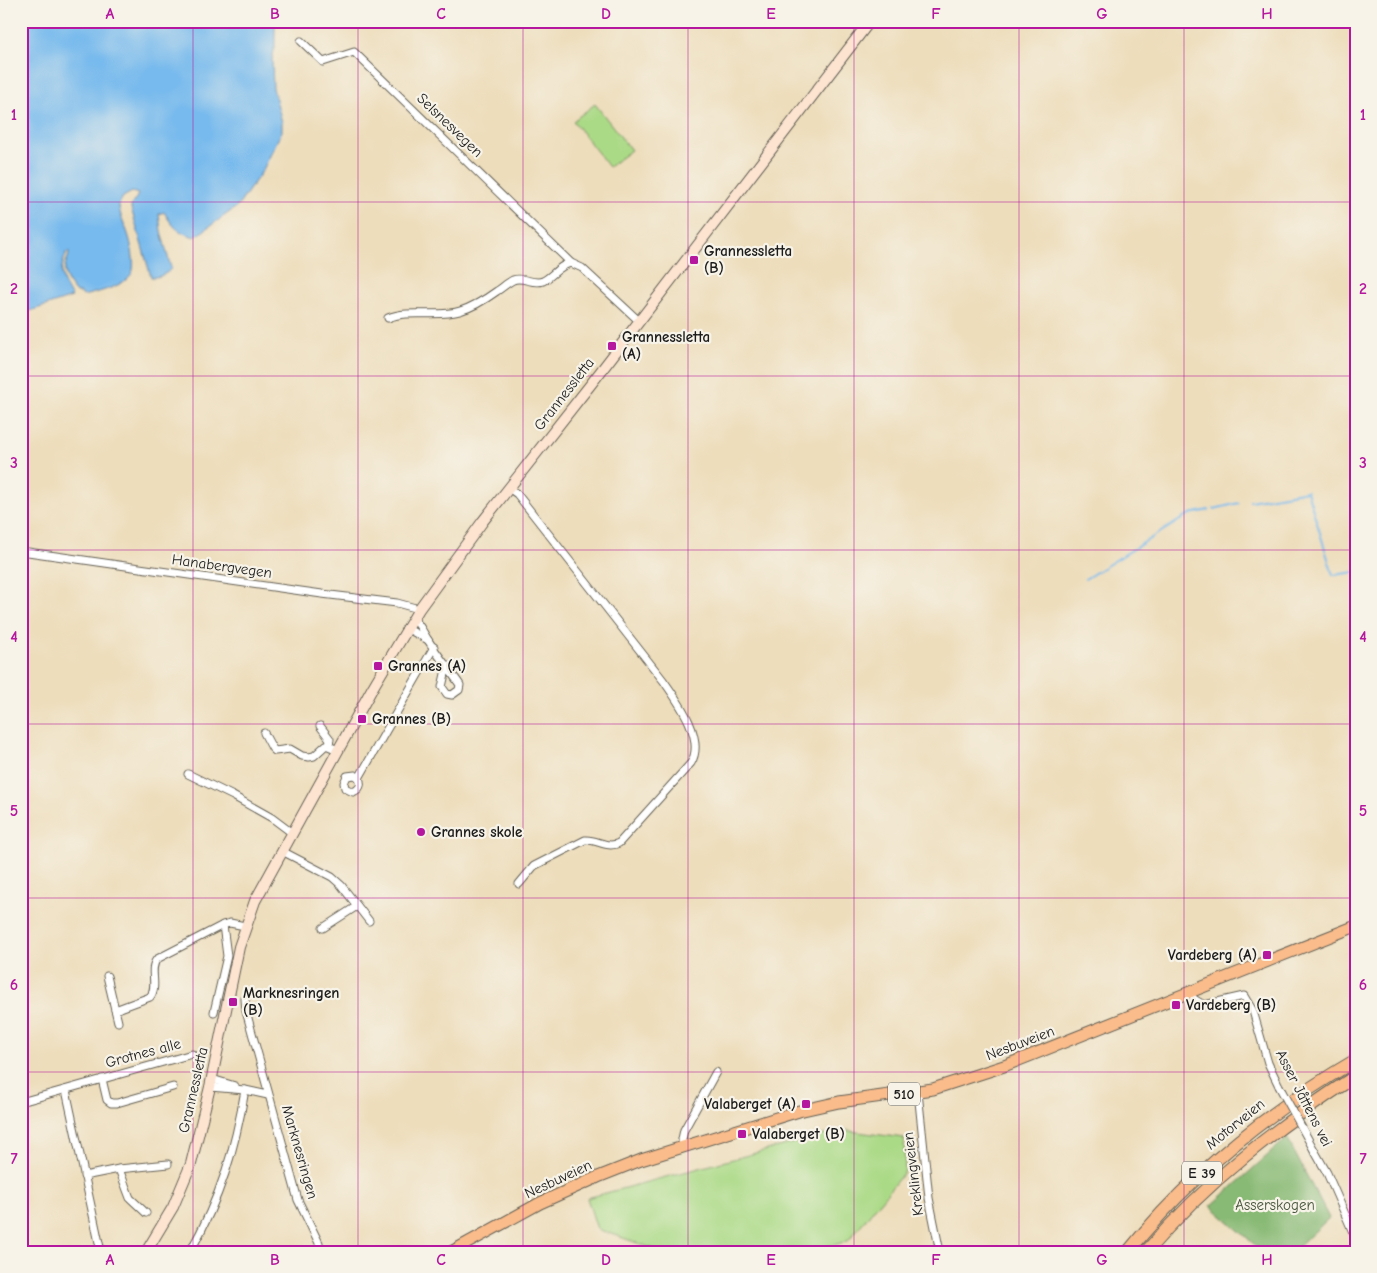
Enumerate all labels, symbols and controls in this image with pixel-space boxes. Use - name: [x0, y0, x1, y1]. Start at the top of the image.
- text: A: [106, 5, 115, 23]
- text: B: [270, 5, 280, 23]
- text: C: [436, 5, 446, 23]
- text: D: [601, 5, 611, 23]
- text: E: [766, 5, 776, 23]
- text: F: [931, 5, 941, 23]
- text: G: [1096, 5, 1108, 23]
- text: H: [1261, 5, 1273, 23]
- street label: Selsnesvegen: [413, 89, 487, 161]
- text: 1: [11, 106, 17, 124]
- text: 1: [1360, 106, 1366, 124]
- place label: Grannessletta (B): [704, 242, 792, 277]
- marker: Grannessletta (B): [688, 254, 700, 266]
- text: 2: [10, 280, 18, 298]
- text: 2: [1359, 280, 1367, 298]
- place label: Grannessletta (A): [622, 328, 710, 363]
- marker: Grannessletta (A): [606, 340, 618, 352]
- street label: Grannessletta: [530, 354, 598, 434]
- text: 3: [10, 454, 18, 472]
- text: 3: [1359, 454, 1367, 472]
- street label: Hanabergvegen: [171, 550, 273, 582]
- text: 4: [10, 628, 18, 646]
- text: 4: [1359, 628, 1367, 646]
- place label: Grannes (A): [388, 657, 466, 675]
- marker: Grannes (A): [372, 660, 384, 672]
- place label: Grannes (B): [372, 710, 451, 728]
- marker: Grannes (B): [356, 713, 368, 725]
- text: 5: [10, 802, 18, 820]
- text: 5: [1359, 802, 1367, 820]
- place label: Grannes skole: [431, 823, 522, 841]
- marker: Grannes skole: [415, 826, 427, 838]
- place label: Vardeberg (A): [1168, 946, 1257, 964]
- marker: Vardeberg (A): [1261, 949, 1273, 961]
- text: 6: [10, 976, 18, 994]
- text: 6: [1359, 976, 1367, 994]
- place label: Marknesringen (B): [243, 984, 340, 1019]
- marker: Marknesringen (B): [227, 996, 239, 1008]
- place label: Vardeberg (B): [1186, 996, 1276, 1014]
- marker: Vardeberg (B): [1170, 999, 1182, 1011]
- street label: Nesbuveien: [983, 1022, 1057, 1064]
- street label: Grotnes alle: [103, 1034, 183, 1072]
- street label: Grannessletta: [174, 1045, 212, 1135]
- street label: Asser Jåttens vei: [1272, 1047, 1336, 1149]
- road number: 510: [888, 1082, 920, 1106]
- place label: Valaberget (A): [704, 1095, 796, 1113]
- street label: Motorveien: [1202, 1095, 1268, 1153]
- marker: Valaberget (A): [800, 1098, 812, 1110]
- street label: Marknesringen: [278, 1103, 322, 1201]
- place label: Valaberget (B): [752, 1125, 845, 1143]
- marker: Valaberget (B): [736, 1128, 748, 1140]
- street label: Kreklingveien: [899, 1131, 927, 1217]
- text: 7: [10, 1150, 18, 1168]
- text: 7: [1359, 1150, 1367, 1168]
- street label: Nesbuveien: [522, 1156, 594, 1202]
- road number: E 39: [1182, 1162, 1222, 1184]
- park label: Asserskogen: [1235, 1196, 1315, 1214]
- text: A: [106, 1251, 115, 1269]
- text: B: [270, 1251, 280, 1269]
- text: C: [436, 1251, 446, 1269]
- text: D: [601, 1251, 611, 1269]
- text: E: [766, 1251, 776, 1269]
- text: F: [931, 1251, 941, 1269]
- text: G: [1096, 1251, 1108, 1269]
- text: H: [1261, 1251, 1273, 1269]

